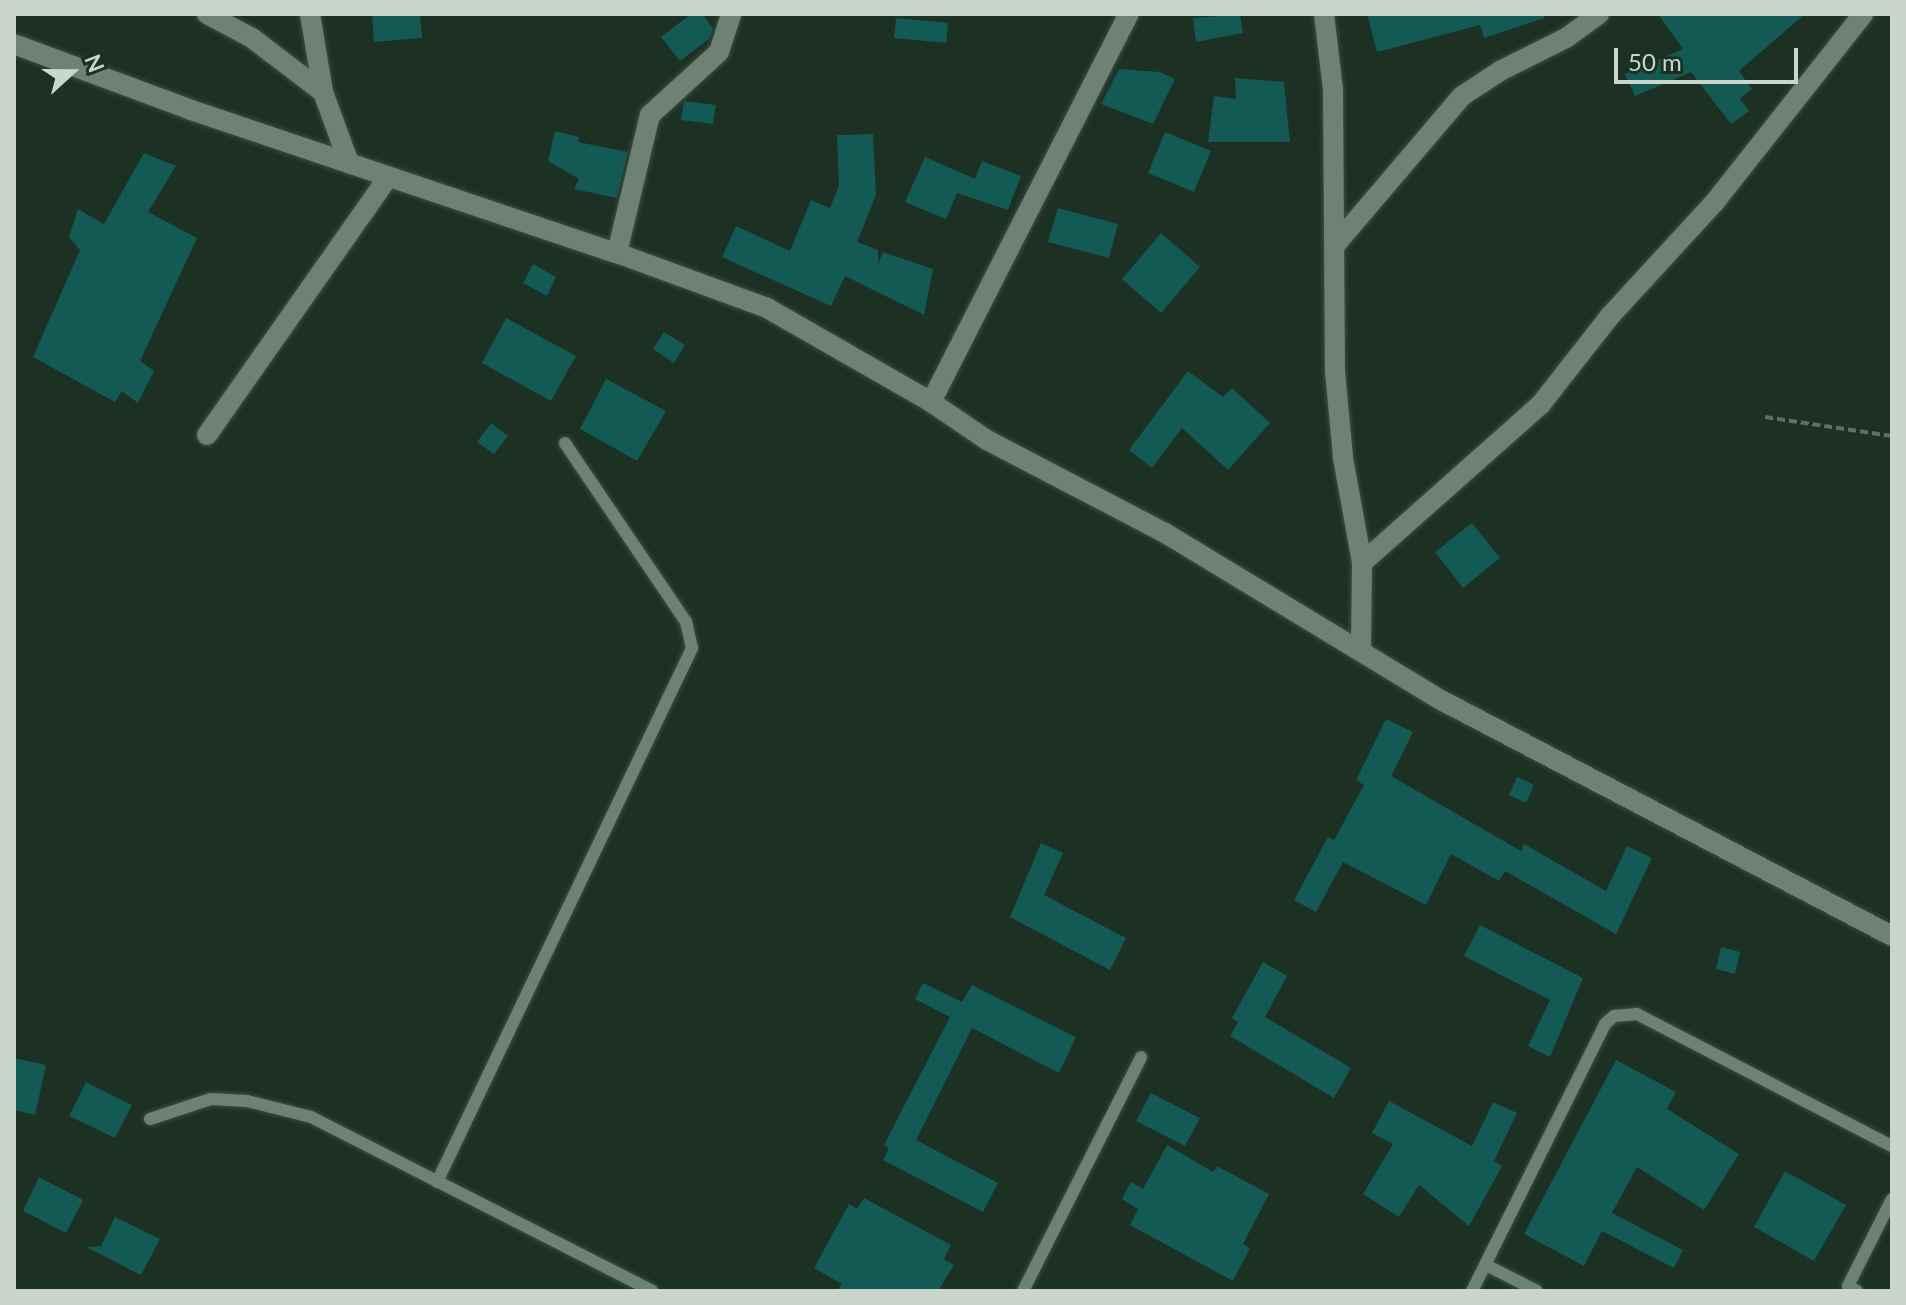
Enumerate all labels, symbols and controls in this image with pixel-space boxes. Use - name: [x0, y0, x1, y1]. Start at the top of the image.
- north arrow: [32, 32, 112, 112]
- scale bar: [1618, 32, 1802, 82]
- text: 50 m: [1628, 47, 1682, 76]
- text: N: [79, 50, 111, 76]

